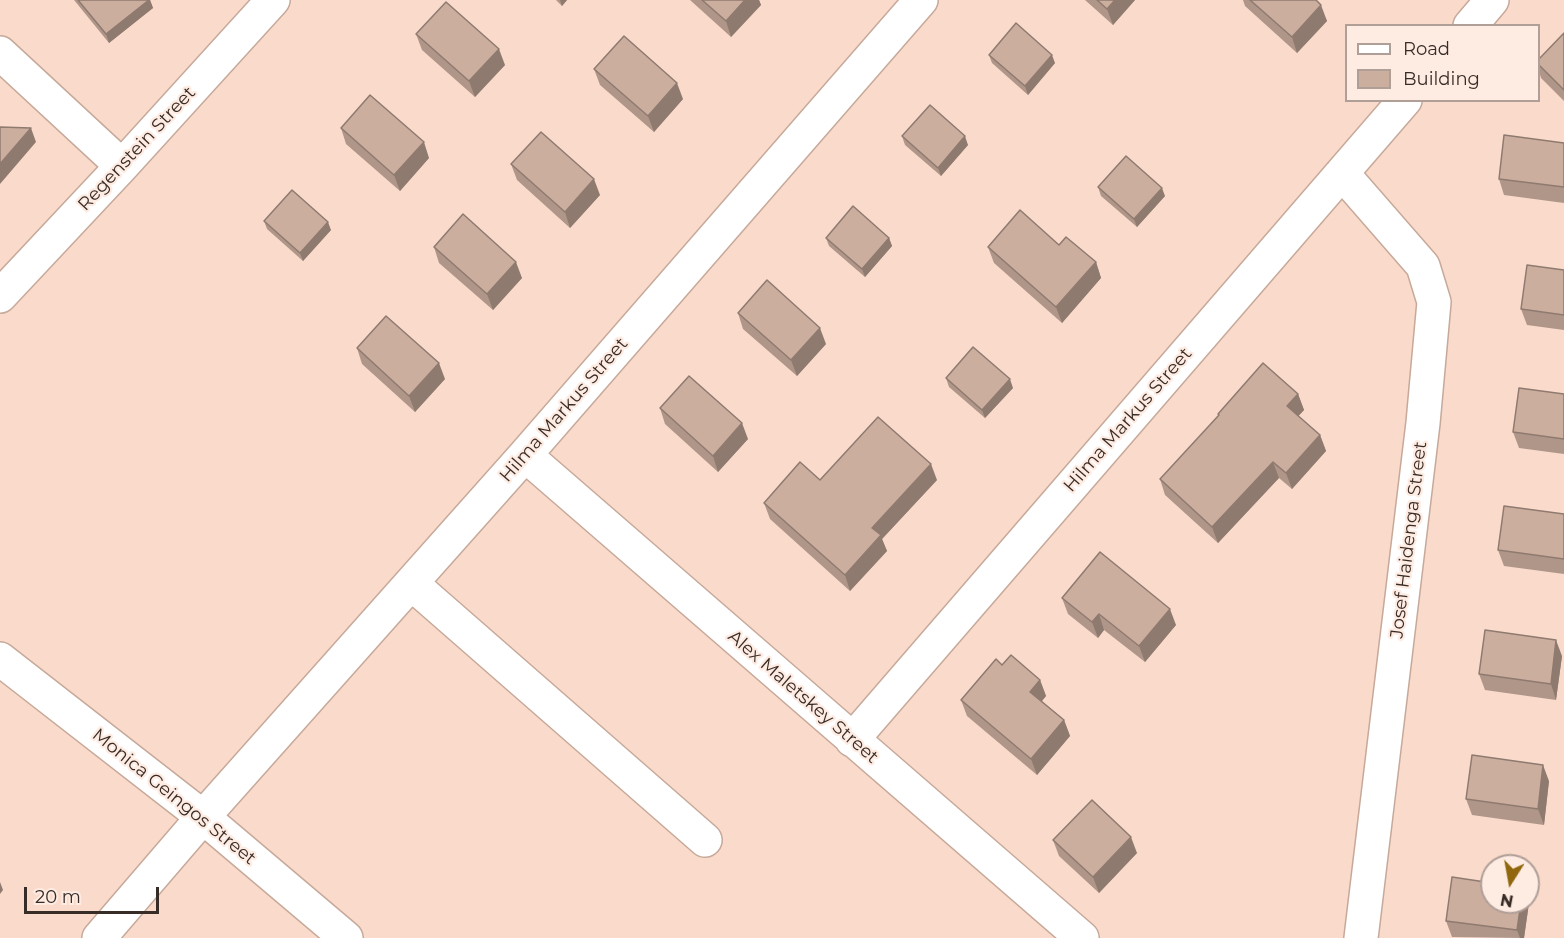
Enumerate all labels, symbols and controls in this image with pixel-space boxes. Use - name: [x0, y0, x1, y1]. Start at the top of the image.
- legend: [1345, 24, 1540, 102]
- text: Road: [1403, 38, 1450, 60]
- text: Building: [1403, 68, 1480, 90]
- street label: Regenstein Street: [74, 82, 200, 216]
- street label: Hilma Markus Street: [495, 333, 633, 487]
- street label: Hilma Markus Street: [1059, 343, 1197, 497]
- street label: Josef Haidenga Street: [1386, 440, 1432, 640]
- street label: Alex Maletskey Street: [723, 626, 883, 768]
- street label: Monica Geingos Street: [88, 724, 260, 870]
- north arrow: [1480, 854, 1540, 914]
- scale bar: [27, 875, 162, 913]
- text: 20 m: [35, 886, 81, 908]
- text: N: [1499, 890, 1515, 911]

